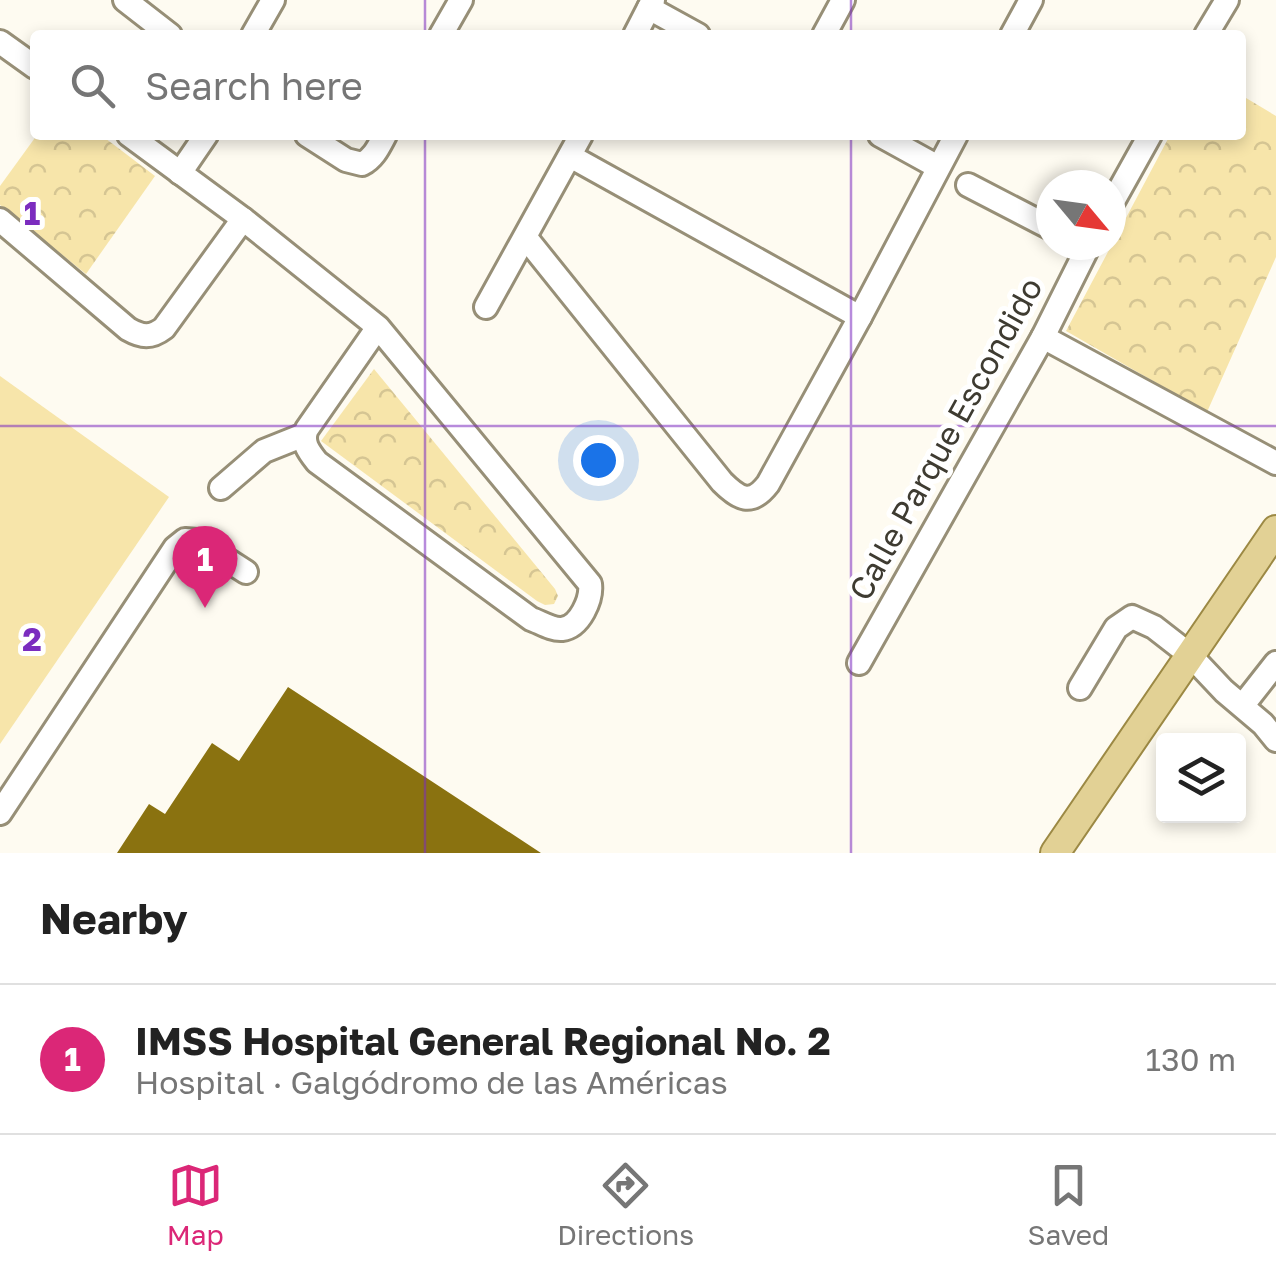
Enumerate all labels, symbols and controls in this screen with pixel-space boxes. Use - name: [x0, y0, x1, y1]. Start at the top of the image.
- search box: [30, 30, 1246, 140]
- icon: search: [65, 58, 120, 113]
- text: Search here: [145, 63, 363, 108]
- north arrow: [1036, 170, 1126, 260]
- text: 1: [24, 194, 40, 232]
- street label: Calle Parque Escondido: [841, 271, 1050, 606]
- your location: [573, 435, 624, 486]
- pin: 1: [172, 526, 238, 608]
- text: 2: [22, 620, 42, 658]
- map controls: [1156, 733, 1246, 823]
- button: layers: [1156, 733, 1246, 823]
- text: Nearby: [40, 893, 188, 943]
- text: IMSS Hospital General Regional No. 2: [135, 1018, 831, 1063]
- text: 1: [64, 1040, 81, 1078]
- text: 130 m: [1146, 1040, 1236, 1078]
- text: Hospital · Galgódromo de las Américas: [135, 1063, 728, 1101]
- tab: Map: [167, 1158, 224, 1251]
- tab: Directions: [557, 1158, 694, 1251]
- tab: Saved: [1027, 1158, 1109, 1251]

